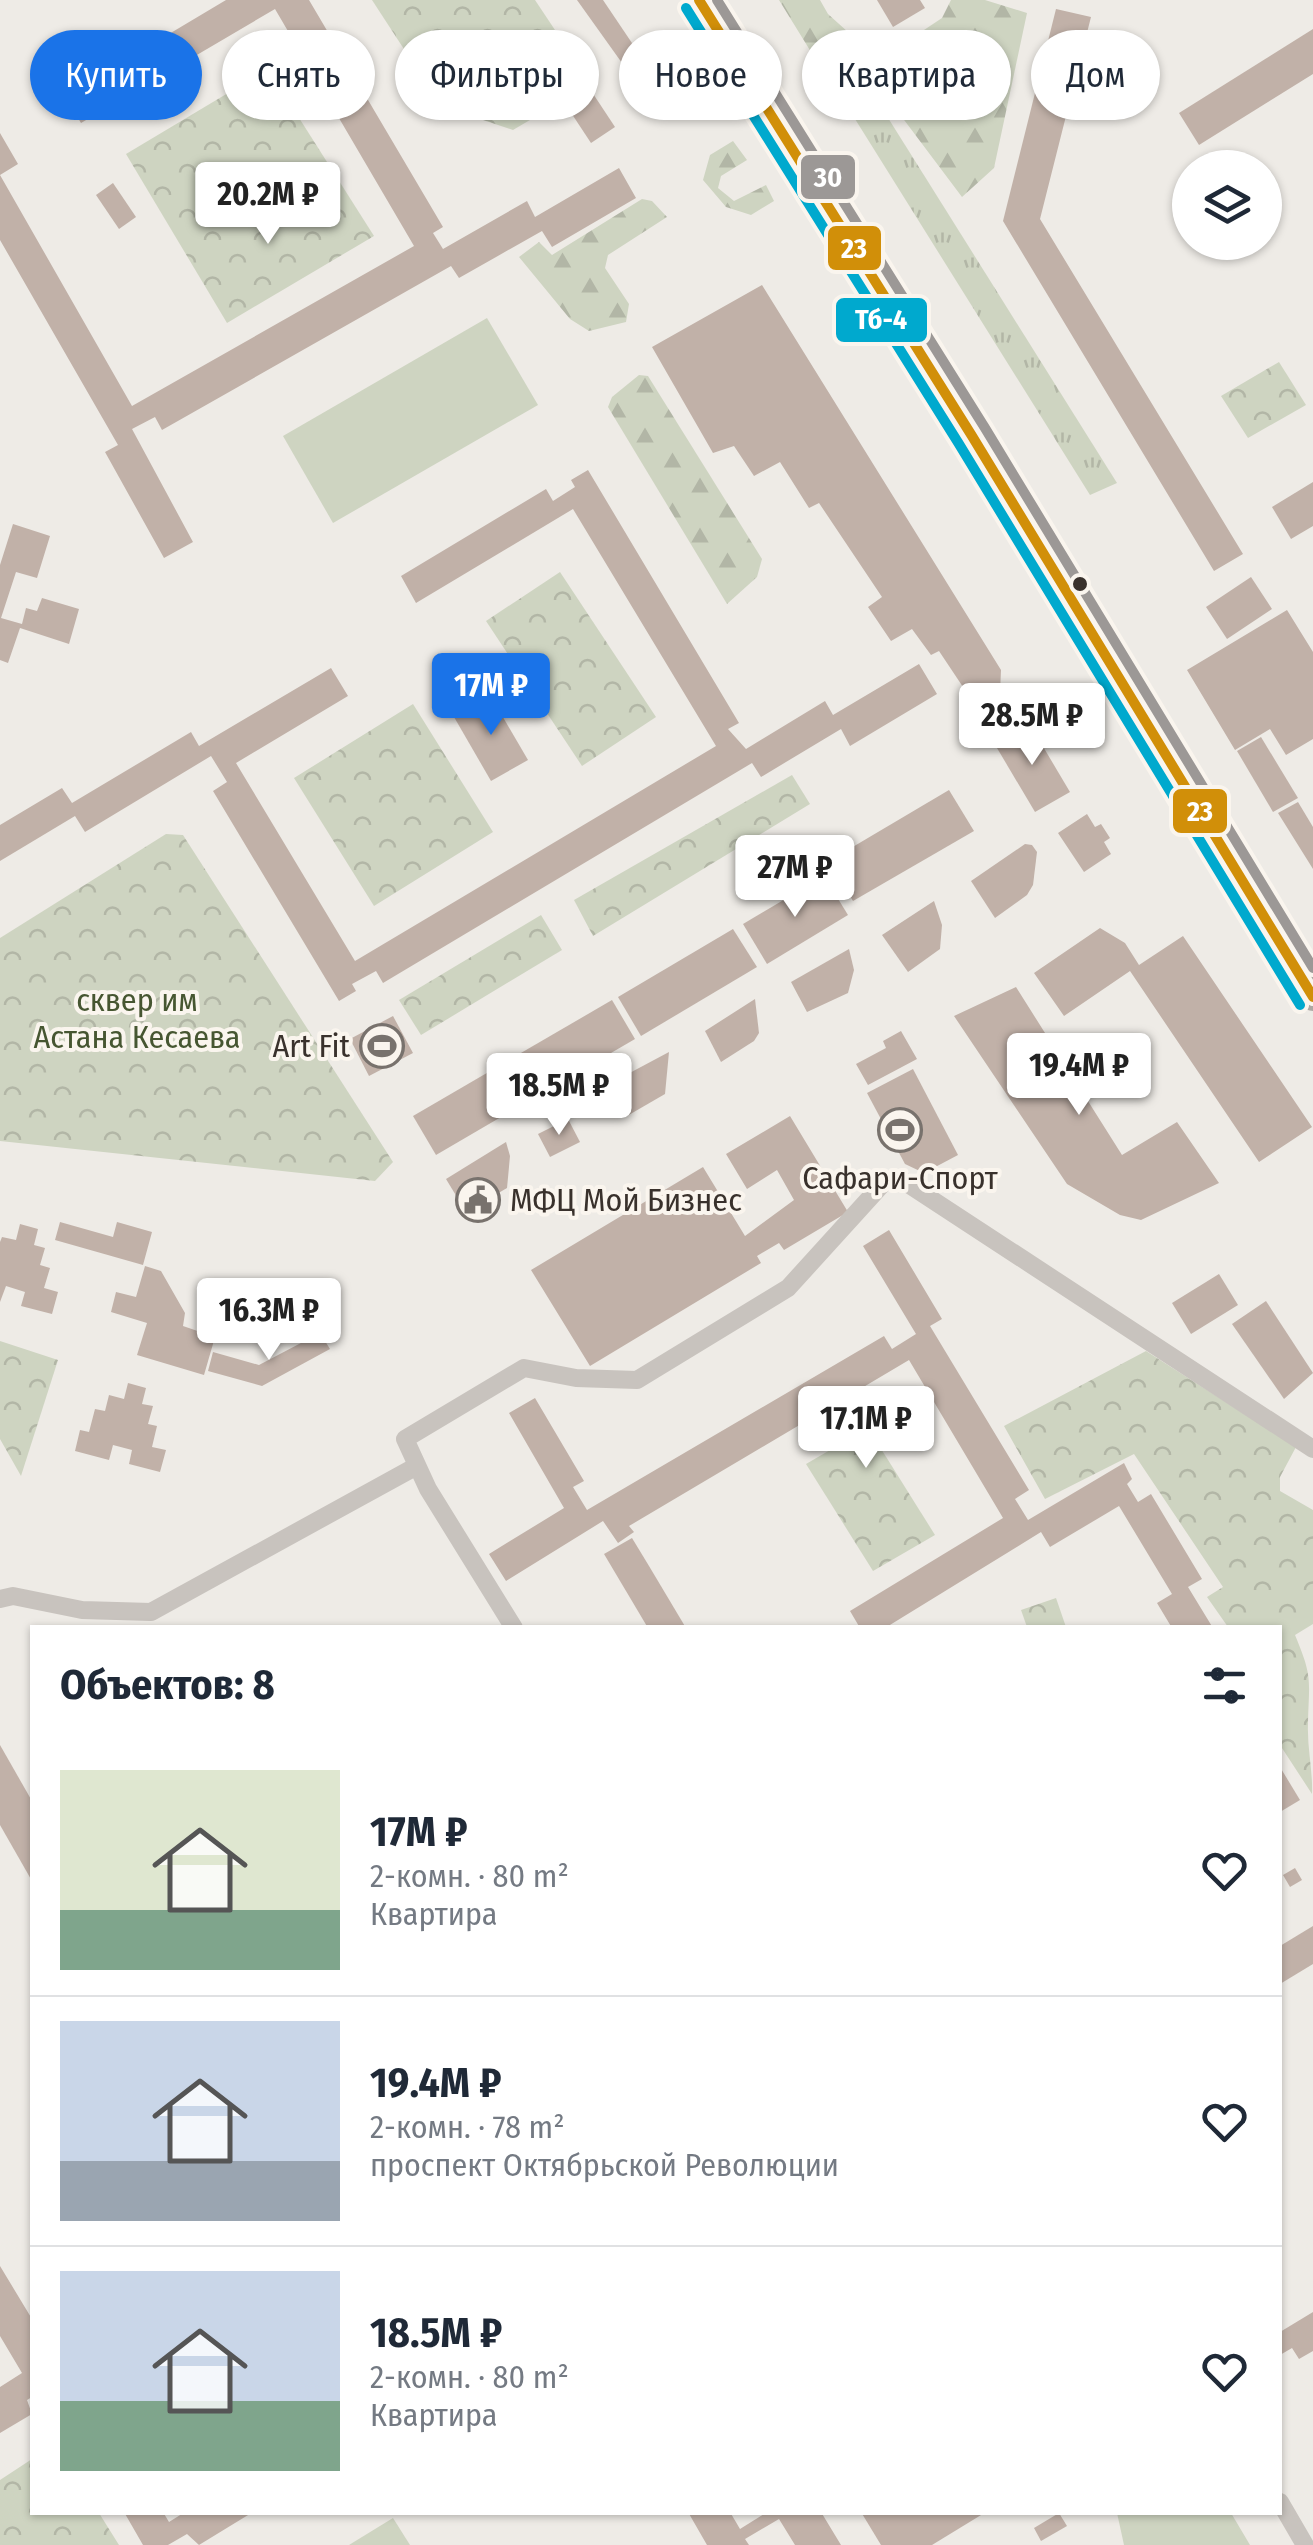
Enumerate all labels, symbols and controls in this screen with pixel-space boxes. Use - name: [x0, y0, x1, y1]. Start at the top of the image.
- chip: Купить: [30, 30, 202, 120]
- chip: Снять: [222, 30, 375, 120]
- chip: Фильтры: [395, 30, 599, 120]
- chip: Новое: [619, 30, 782, 120]
- chip: Квартира: [802, 30, 1011, 120]
- chip: Дом: [1031, 30, 1160, 120]
- map controls: [1172, 150, 1282, 260]
- button: layers: [1172, 150, 1282, 260]
- line badge: 30: [799, 153, 857, 201]
- text: 30: [813, 161, 842, 194]
- pin: 20.2M ₽: [176, 162, 360, 247]
- text: 20.2M ₽: [217, 175, 319, 213]
- line badge: 23: [826, 224, 883, 272]
- text: 23: [840, 232, 867, 265]
- line badge: Тб-4: [834, 296, 929, 344]
- text: Тб-4: [855, 303, 907, 336]
- unlabelled marker: [1070, 574, 1090, 594]
- pin: 17M ₽: [421, 653, 561, 738]
- text: 17M ₽: [454, 666, 528, 704]
- pin: 28.5M ₽: [940, 683, 1124, 768]
- text: 28.5M ₽: [981, 696, 1083, 734]
- line badge: 23: [1171, 787, 1229, 835]
- text: 23: [1186, 795, 1213, 828]
- pin: 27M ₽: [725, 835, 865, 920]
- text: 27M ₽: [757, 848, 833, 886]
- park label: сквер им Астана Кесаева: [33, 981, 241, 1056]
- sports icon: Art Fit: [359, 1023, 405, 1069]
- place label: Art Fit: [272, 1027, 351, 1065]
- pin: 19.4M ₽: [987, 1033, 1171, 1118]
- text: 19.4M ₽: [1029, 1046, 1129, 1084]
- pin: 18.5M ₽: [467, 1053, 651, 1138]
- text: 18.5M ₽: [509, 1066, 609, 1104]
- sports icon: Сафари-Спорт: [877, 1107, 923, 1153]
- place label: Сафари-Спорт: [802, 1159, 998, 1197]
- public building icon: МФЦ Мой Бизнес: [455, 1177, 501, 1223]
- place label: МФЦ Мой Бизнес: [510, 1181, 742, 1219]
- pin: 16.3M ₽: [177, 1278, 361, 1363]
- text: 16.3M ₽: [219, 1291, 319, 1329]
- pin: 17.1M ₽: [774, 1386, 958, 1471]
- text: 17.1M ₽: [820, 1399, 912, 1437]
- icon: filters: [1197, 1658, 1252, 1713]
- text: Объектов: 8: [60, 1660, 275, 1710]
- text: 17M ₽: [370, 1807, 467, 1857]
- icon: home: [140, 1810, 260, 1930]
- icon: heart: [1197, 1843, 1252, 1898]
- text: 2-комн. · 80 m²: [370, 1857, 569, 1895]
- text: Квартира: [370, 1895, 497, 1933]
- text: 19.4M ₽: [370, 2058, 501, 2108]
- icon: home: [140, 2061, 260, 2181]
- icon: heart: [1197, 2094, 1252, 2149]
- text: 2-комн. · 78 m²: [370, 2108, 565, 2146]
- text: проспект Октябрьской Революции: [370, 2146, 839, 2184]
- text: 18.5M ₽: [370, 2308, 502, 2358]
- icon: home: [140, 2311, 260, 2431]
- icon: heart: [1197, 2344, 1252, 2399]
- text: 2-комн. · 80 m²: [370, 2358, 569, 2396]
- text: Квартира: [370, 2396, 497, 2434]

